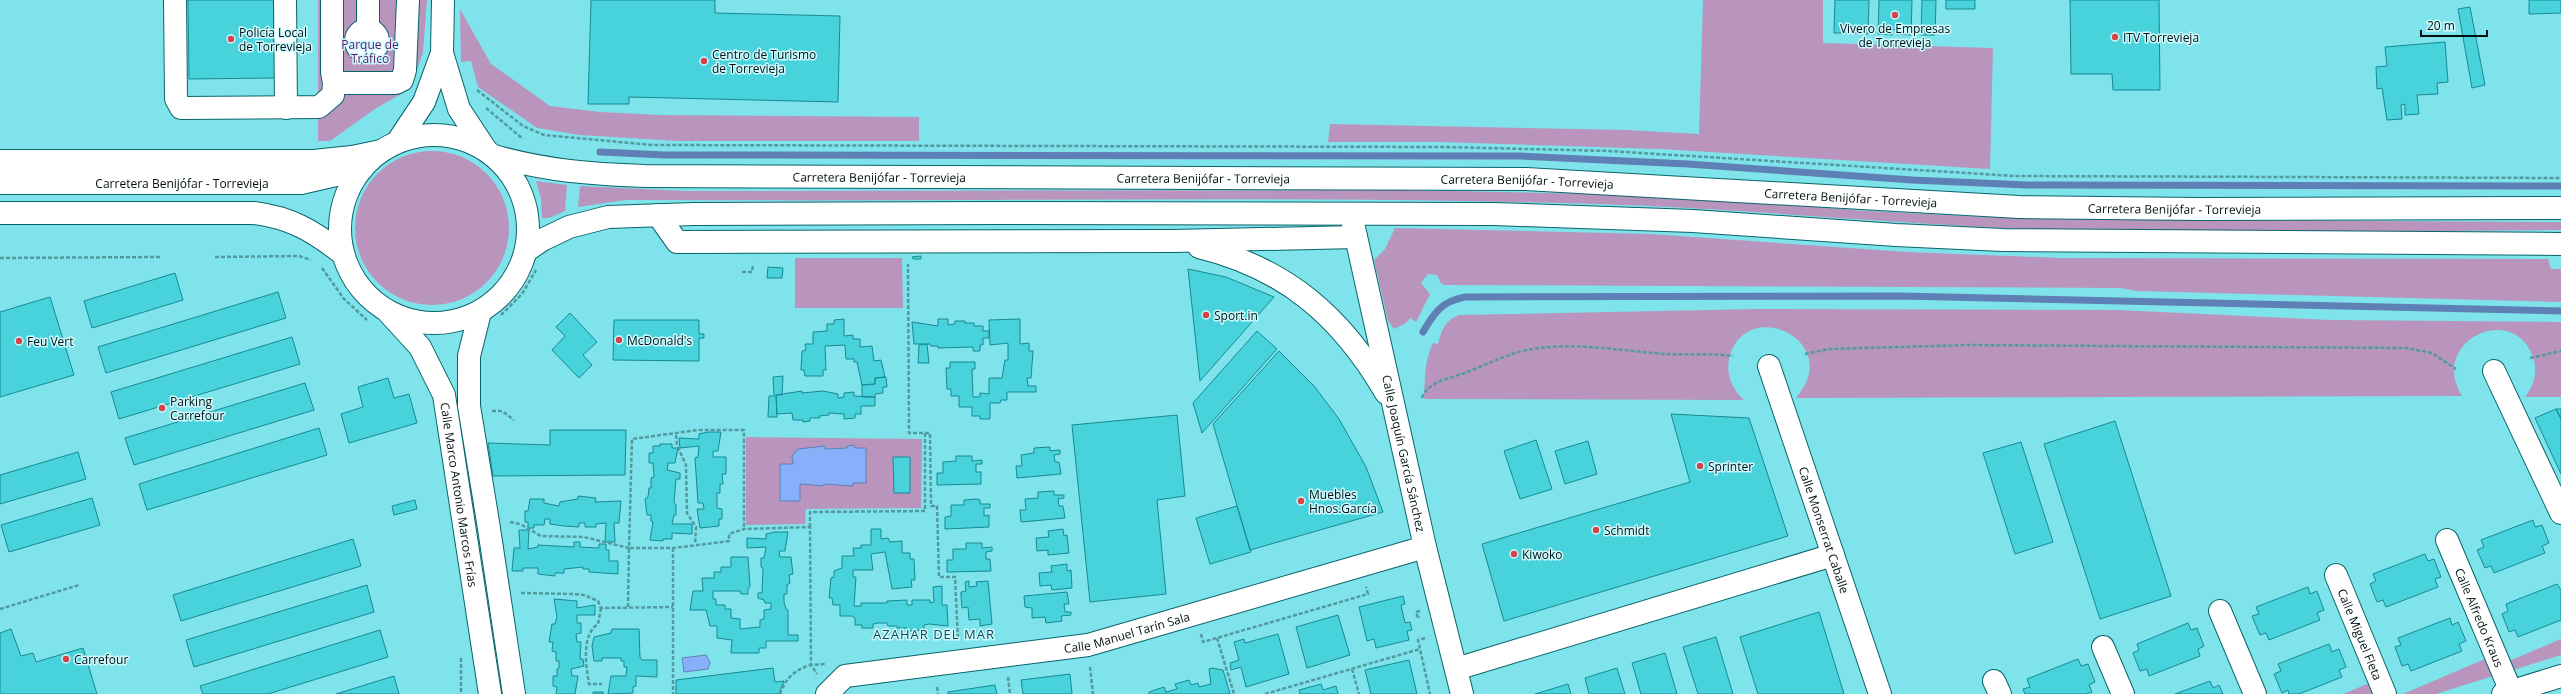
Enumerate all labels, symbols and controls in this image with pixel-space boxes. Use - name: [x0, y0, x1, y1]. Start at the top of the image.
- marker: Vivero de Empresas de Torrevieja: [1890, 10, 1900, 20]
- scale bar: [2421, 12, 2487, 38]
- text: 20 m: [2427, 17, 2455, 34]
- place label: Vivero de Empresas de Torrevieja: [1840, 20, 1950, 51]
- place label: Policía Local de Torrevieja: [239, 24, 312, 55]
- place label: ITV Torrevieja: [2123, 29, 2199, 46]
- marker: ITV Torrevieja: [2110, 32, 2120, 42]
- marker: Policía Local de Torrevieja: [226, 34, 236, 44]
- park label: Parque de Tráfico: [341, 36, 399, 67]
- place label: Centro de Turismo de Torrevieja: [712, 46, 816, 77]
- marker: Centro de Turismo de Torrevieja: [699, 56, 709, 66]
- street label: Carretera Benijófar - Torrevieja: [793, 168, 966, 186]
- street label: Carretera Benijófar - Torrevieja: [1117, 169, 1290, 187]
- street label: Carretera Benijófar - Torrevieja: [1441, 170, 1614, 192]
- street label: Carretera Benijófar - Torrevieja: [95, 175, 269, 192]
- street label: Carretera Benijófar - Torrevieja: [1764, 184, 1938, 211]
- street label: Carretera Benijófar - Torrevieja: [2088, 199, 2261, 218]
- place label: Sport.in: [1214, 307, 1258, 324]
- marker: Sport.in: [1201, 310, 1211, 320]
- place label: McDonald's: [627, 332, 692, 349]
- place label: Feu Vert: [27, 333, 73, 350]
- marker: McDonald's: [614, 335, 624, 345]
- marker: Feu Vert: [14, 336, 24, 346]
- street label: Calle Joaquín García Sánchez: [1378, 373, 1430, 534]
- place label: Parking Carrefour: [170, 393, 224, 424]
- street label: Calle Marco Antonio Marcos Frías: [437, 401, 482, 588]
- marker: Parking Carrefour: [157, 403, 167, 413]
- place label: Sprinter: [1708, 458, 1753, 475]
- marker: Sprinter: [1695, 461, 1705, 471]
- street label: Calle Monserrat Caballe: [1795, 464, 1854, 596]
- place label: Muebles Hnos.García: [1309, 486, 1377, 517]
- marker: Muebles Hnos.García: [1296, 496, 1306, 506]
- place label: Schmidt: [1604, 522, 1649, 539]
- marker: Schmidt: [1591, 525, 1601, 535]
- place label: Kiwoko: [1522, 546, 1562, 563]
- marker: Kiwoko: [1509, 549, 1519, 559]
- street label: Calle Alfredo Kraus: [2451, 565, 2508, 670]
- street label: Calle Miguel Fleta: [2334, 586, 2387, 683]
- street label: Calle Manuel Tarín Sala: [1063, 607, 1192, 657]
- district label: AZAHAR DEL MAR: [873, 625, 995, 643]
- place label: Carrefour: [74, 651, 128, 668]
- marker: Carrefour: [61, 654, 71, 664]

